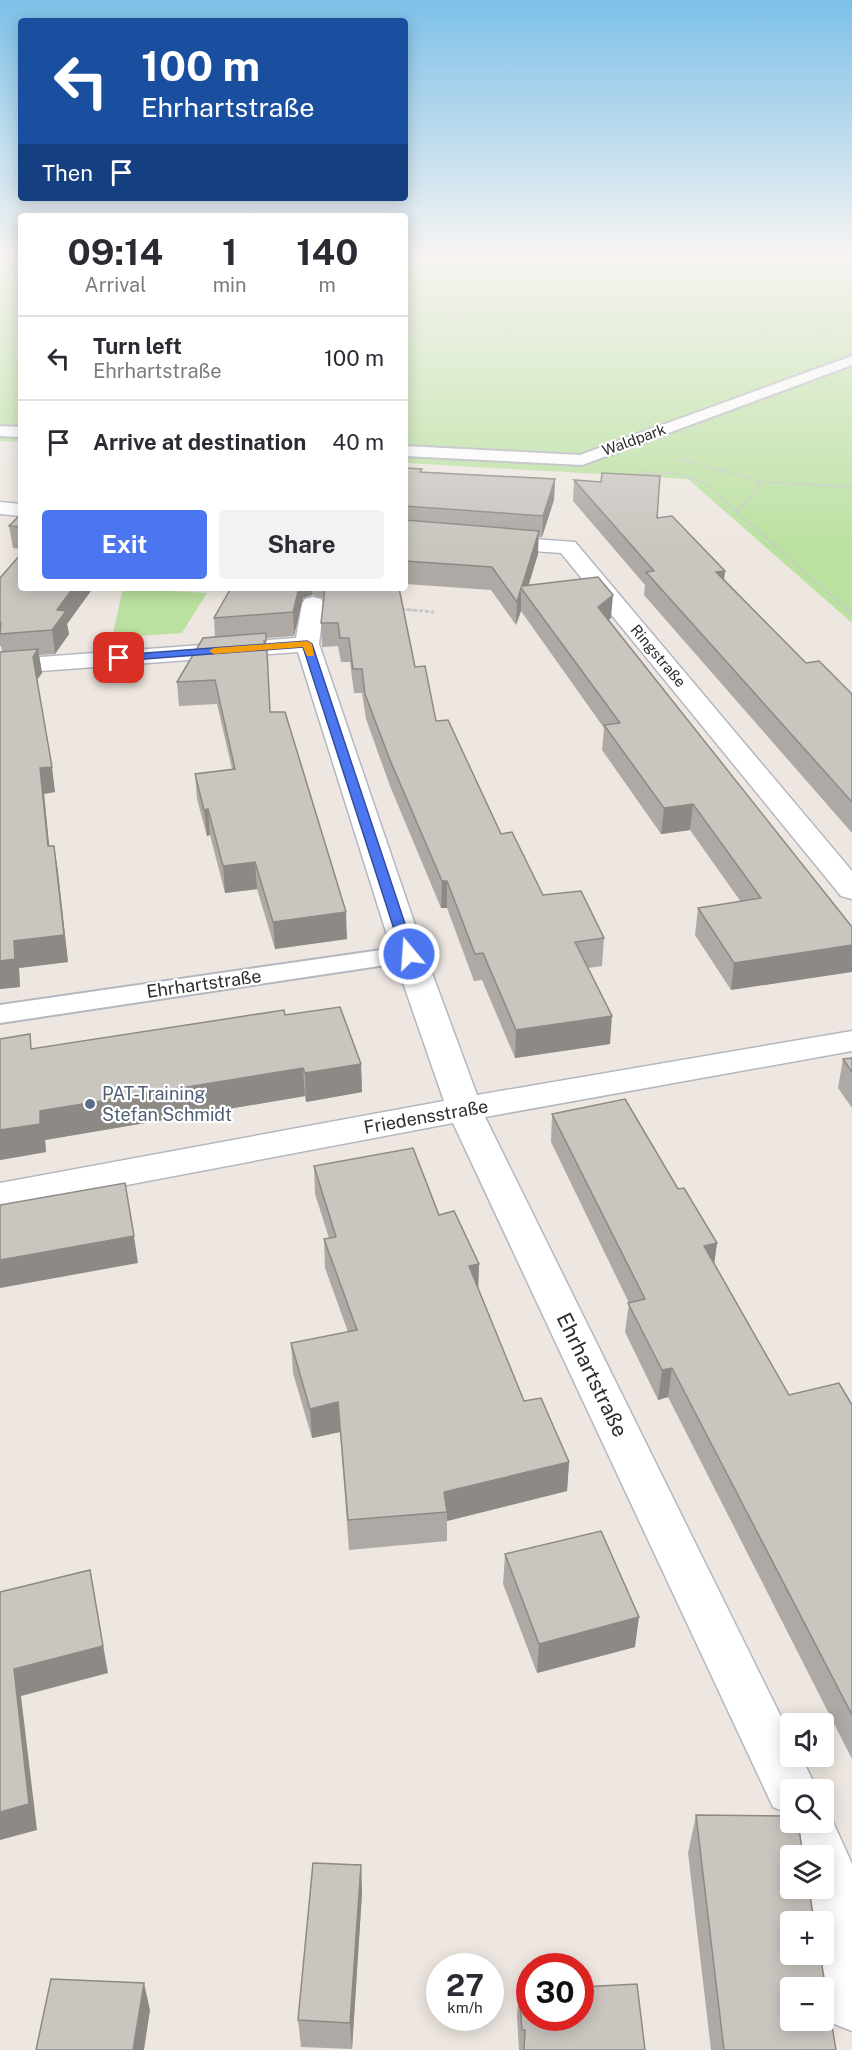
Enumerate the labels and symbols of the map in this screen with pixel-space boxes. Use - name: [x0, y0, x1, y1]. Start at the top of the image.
- street label: Waldpark: [600, 420, 668, 459]
- street label: Ringstraße: [627, 621, 689, 690]
- pin: [93, 632, 144, 683]
- position arrow: [377, 922, 441, 986]
- street label: Ehrhartstraße: [145, 965, 263, 1002]
- place label: PAT-Training Stefan Schmidt: [102, 1083, 232, 1125]
- street label: Friedensstraße: [362, 1095, 490, 1138]
- marker: PAT-Training Stefan Schmidt: [83, 1097, 97, 1111]
- street label: Ehrhartstraße: [552, 1309, 633, 1441]
- speed limit sign: 30: [516, 1953, 594, 2031]

